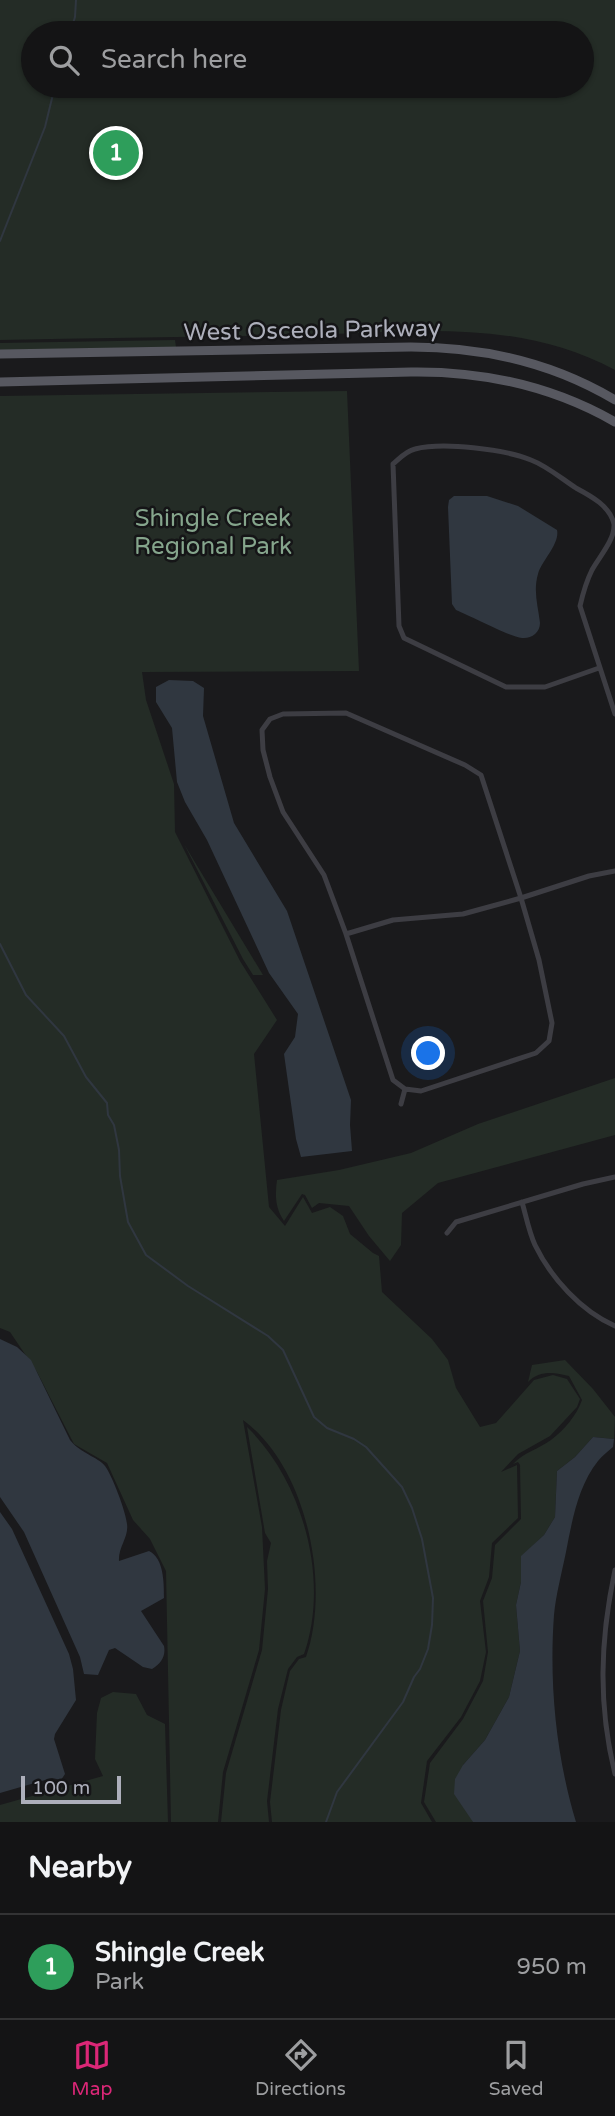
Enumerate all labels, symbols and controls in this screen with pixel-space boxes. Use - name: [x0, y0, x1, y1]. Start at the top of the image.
- search box: [21, 21, 594, 98]
- icon: search: [45, 41, 83, 79]
- text: Search here: [101, 44, 247, 75]
- pin: 1: [93, 127, 139, 179]
- street label: West Osceola Parkway: [183, 314, 441, 347]
- park label: Shingle Creek Regional Park: [134, 504, 292, 561]
- your location: [411, 1036, 445, 1070]
- scale bar: [21, 1773, 121, 1805]
- text: 100 m: [32, 1777, 90, 1799]
- text: Nearby: [28, 1849, 132, 1886]
- text: Shingle Creek: [95, 1937, 264, 1968]
- text: 1: [44, 1953, 58, 1981]
- text: 950 m: [517, 1953, 587, 1981]
- text: Park: [95, 1968, 144, 1996]
- tab: Map: [71, 2036, 112, 2100]
- tab: Directions: [255, 2036, 346, 2100]
- tab: Saved: [489, 2036, 544, 2100]

